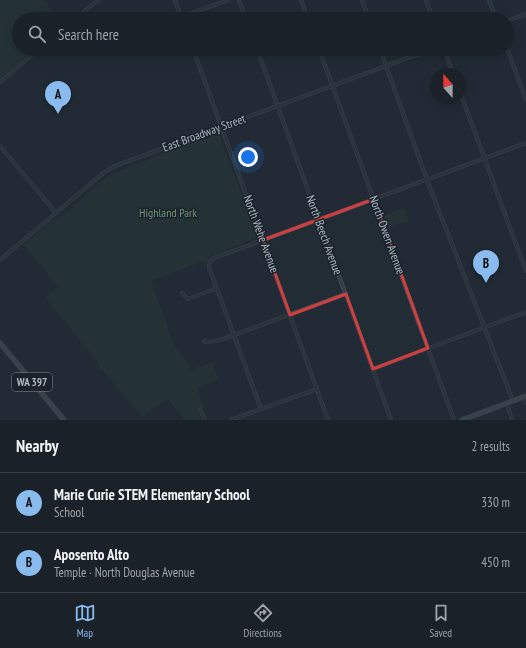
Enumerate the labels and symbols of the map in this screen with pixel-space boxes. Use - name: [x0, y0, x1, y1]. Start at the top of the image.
- north arrow: [430, 68, 466, 104]
- pin: A: [45, 81, 71, 114]
- street label: East Broadway Street: [160, 110, 248, 155]
- your location: [238, 147, 258, 167]
- street label: North Wehe Avenue: [240, 193, 282, 275]
- street label: North Beech Avenue: [303, 193, 346, 277]
- street label: North Owen Avenue: [366, 193, 409, 276]
- park label: Highland Park: [139, 205, 197, 220]
- pin: B: [473, 250, 499, 283]
- road number: WA 397: [12, 373, 52, 391]

